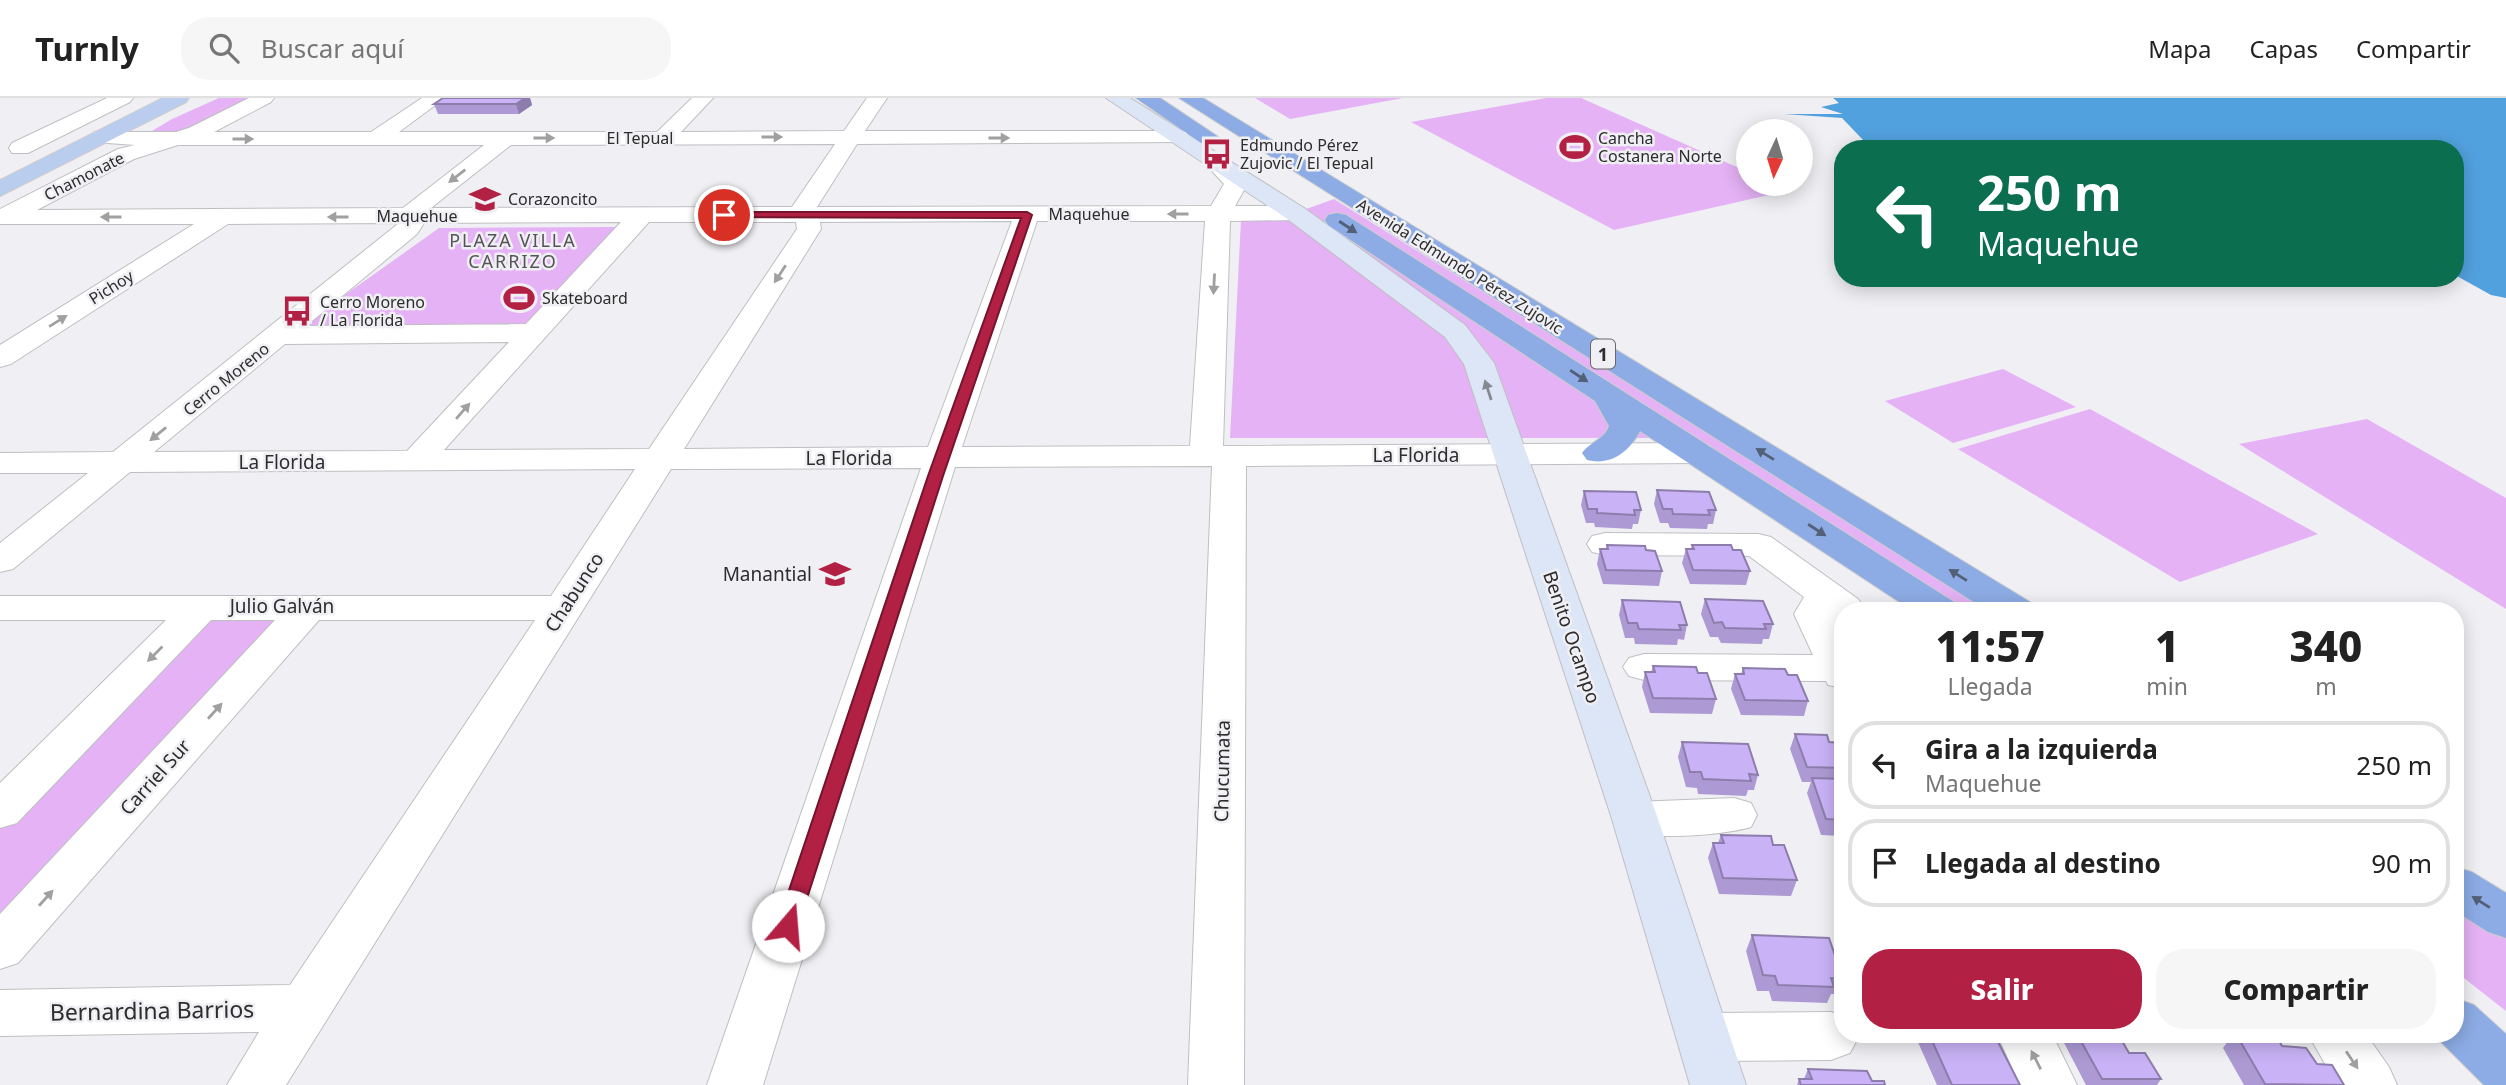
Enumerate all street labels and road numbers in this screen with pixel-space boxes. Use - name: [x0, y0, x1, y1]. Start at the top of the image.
- street label: El Tepual: [607, 127, 673, 149]
- street label: Chamonate: [40, 146, 128, 206]
- street label: Avenida Edmundo Pérez Zujovic: [1353, 193, 1568, 339]
- street label: Maquehue: [1048, 203, 1130, 225]
- street label: Maquehue: [376, 205, 458, 227]
- street label: Pichoy: [84, 264, 138, 309]
- street label: Cerro Moreno: [178, 337, 274, 421]
- road number: 1: [1591, 340, 1615, 368]
- street label: La Florida: [1373, 442, 1459, 468]
- street label: La Florida: [806, 445, 892, 471]
- street label: La Florida: [239, 449, 325, 475]
- street label: Chabunco: [539, 547, 609, 637]
- street label: Benito Ocampo: [1537, 567, 1607, 707]
- street label: Julio Galván: [228, 593, 334, 619]
- street label: Chucumata: [1208, 720, 1236, 822]
- street label: Carriel Sur: [114, 733, 196, 821]
- street label: Bernardina Barrios: [49, 992, 255, 1028]

